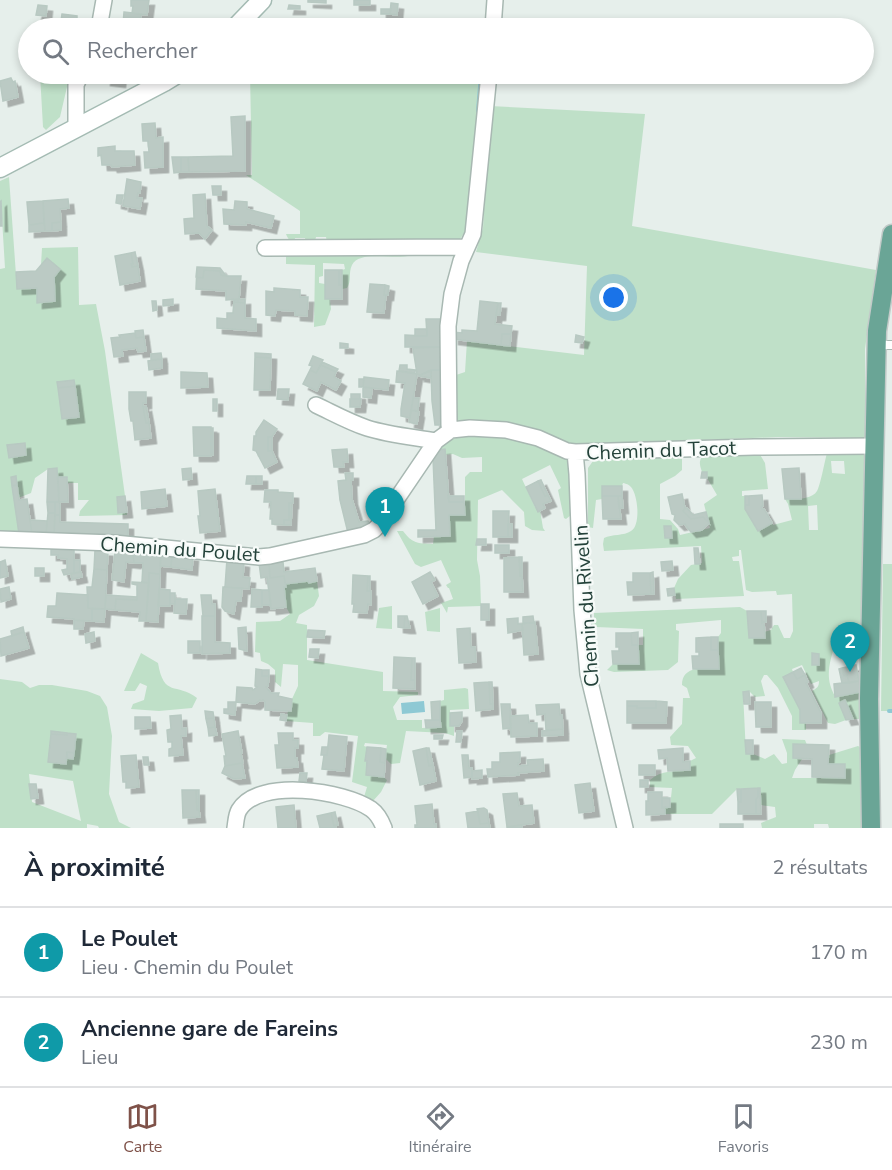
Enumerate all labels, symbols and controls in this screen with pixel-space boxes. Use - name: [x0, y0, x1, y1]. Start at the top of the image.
- search box: [18, 18, 874, 84]
- icon: search: [39, 35, 72, 68]
- text: Rechercher: [87, 36, 198, 66]
- your location: [599, 283, 628, 312]
- street label: Chemin du Tacot: [586, 434, 737, 467]
- pin: 1: [366, 488, 404, 537]
- street label: Chemin du Rivelin: [567, 524, 606, 688]
- street label: Chemin du Poulet: [99, 530, 262, 569]
- pin: 2: [830, 622, 870, 672]
- text: À proximité: [24, 850, 165, 885]
- text: 2 résultats: [772, 854, 868, 881]
- text: Le Poulet: [81, 924, 178, 954]
- text: 1: [38, 939, 50, 966]
- text: 170 m: [810, 939, 868, 966]
- text: Lieu · Chemin du Poulet: [81, 954, 293, 981]
- text: Ancienne gare de Fareins: [81, 1014, 338, 1044]
- text: 2: [38, 1029, 50, 1056]
- text: 230 m: [810, 1029, 868, 1056]
- text: Lieu: [81, 1044, 118, 1071]
- tab: Carte: [123, 1100, 162, 1158]
- tab: Itinéraire: [409, 1100, 472, 1158]
- tab: Favoris: [718, 1100, 769, 1158]

